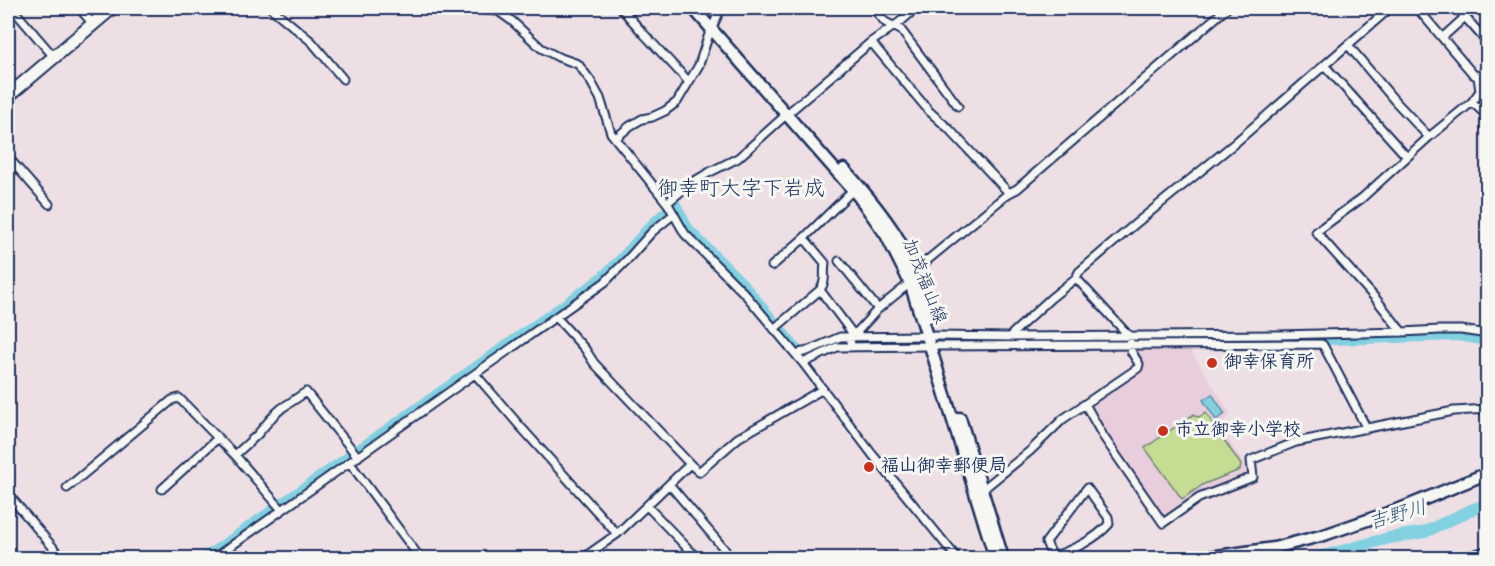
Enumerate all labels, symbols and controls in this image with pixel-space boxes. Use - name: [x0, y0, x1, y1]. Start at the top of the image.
- district label: 御幸町大字下岩成: [657, 176, 825, 206]
- street label: 加茂福山線: [895, 236, 951, 328]
- place label: 御幸保育所: [1224, 351, 1314, 376]
- marker: 御幸保育所: [1205, 356, 1219, 370]
- place label: 市立御幸小学校: [1175, 419, 1301, 444]
- marker: 市立御幸小学校: [1156, 424, 1170, 438]
- place label: 福山御幸郵便局: [881, 455, 1007, 480]
- marker: 福山御幸郵便局: [862, 460, 876, 474]
- water label: 吉野川: [1365, 495, 1431, 539]

